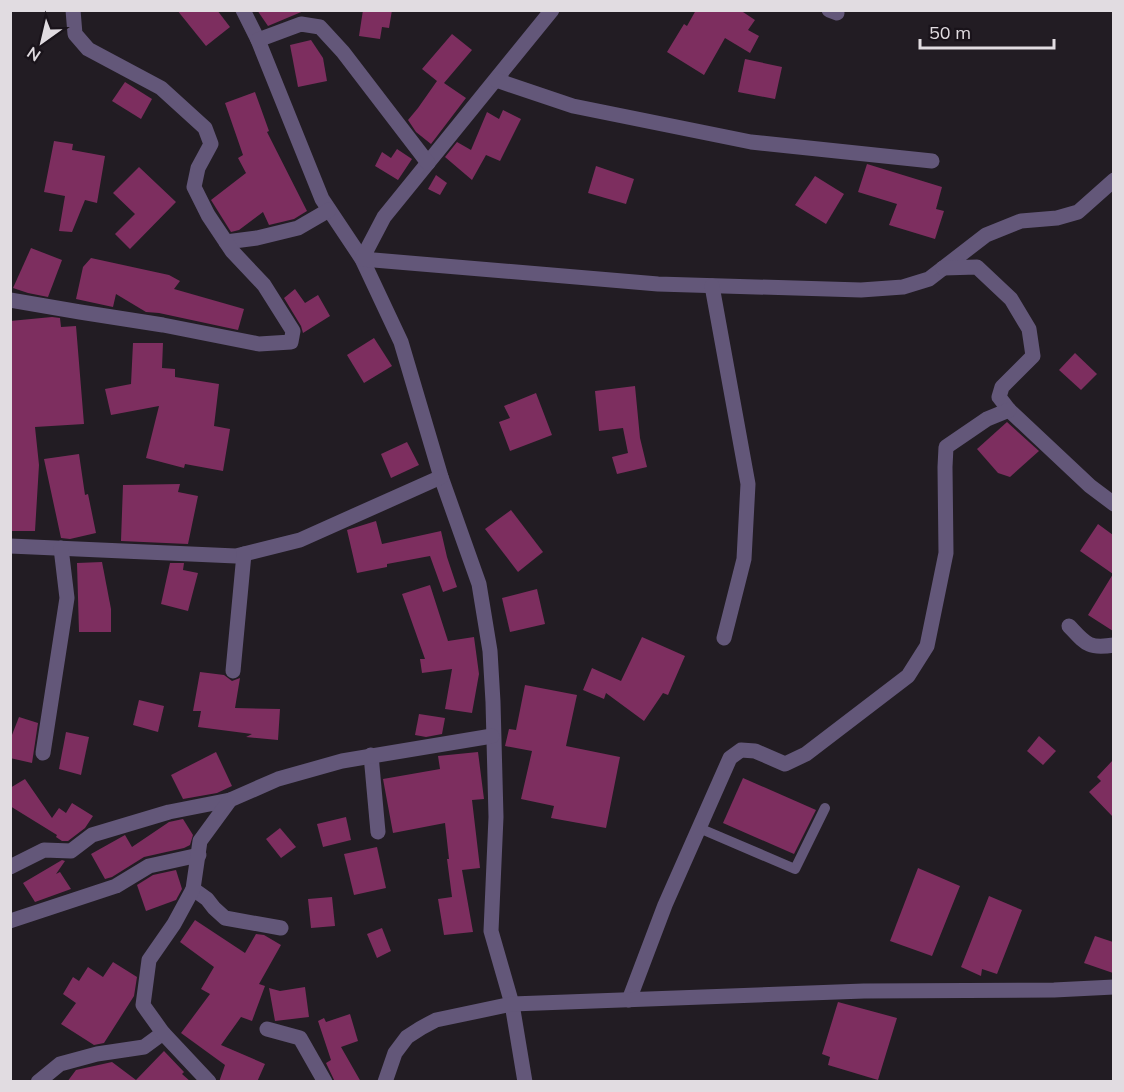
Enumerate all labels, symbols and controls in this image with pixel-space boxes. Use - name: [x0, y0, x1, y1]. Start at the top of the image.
- north arrow: [12, 12, 72, 72]
- scale bar: [920, 12, 1054, 50]
- text: 50 m: [929, 21, 971, 44]
- text: N: [23, 43, 44, 66]

